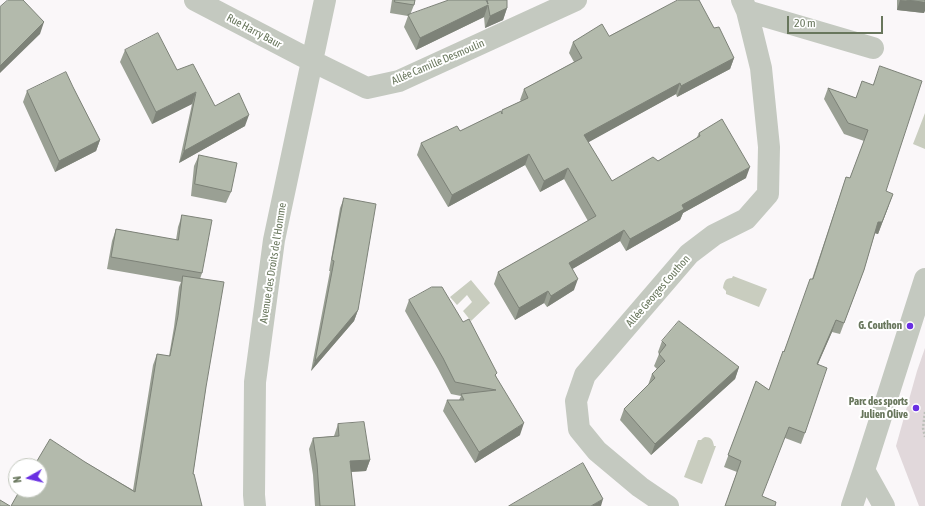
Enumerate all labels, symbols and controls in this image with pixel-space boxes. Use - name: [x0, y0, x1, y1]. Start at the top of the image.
- scale bar: [789, 8, 885, 34]
- street label: Rue Harry Baur: [224, 11, 284, 51]
- text: 20 m: [794, 16, 816, 30]
- street label: Allée Camille Desmoulin: [390, 36, 486, 88]
- street label: Avenue des Droits de l'Homme: [257, 202, 289, 324]
- street label: Allée Georges Couthon: [623, 252, 693, 330]
- place label: G. Couthon: [858, 319, 902, 333]
- marker: G. Couthon: [905, 321, 915, 331]
- place label: Parc des sports Julien Olive: [849, 395, 908, 421]
- marker: Parc des sports Julien Olive: [911, 403, 921, 413]
- north arrow: [8, 458, 48, 498]
- text: N: [11, 475, 24, 484]

